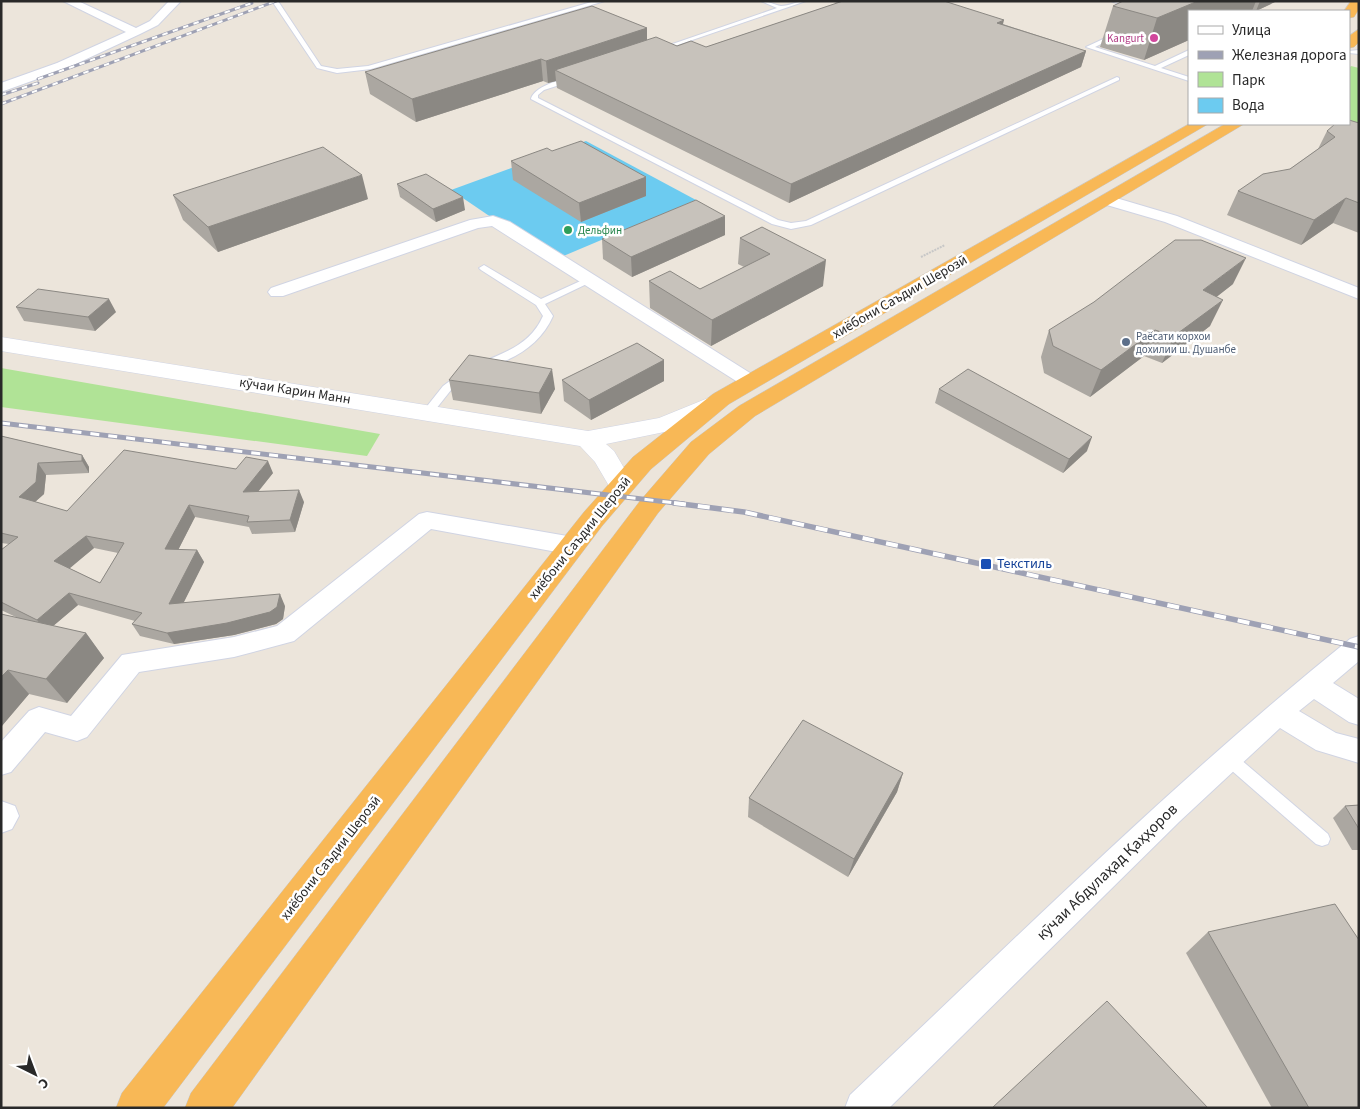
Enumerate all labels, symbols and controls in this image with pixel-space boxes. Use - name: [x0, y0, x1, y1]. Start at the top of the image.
- legend: [1188, 10, 1350, 125]
- text: Улица: [1232, 20, 1271, 41]
- place label: Kangurt: [1107, 31, 1144, 46]
- marker: Kangurt: [1148, 32, 1160, 44]
- text: Железная дорога: [1232, 45, 1347, 66]
- text: Парк: [1232, 70, 1266, 91]
- text: Вода: [1232, 95, 1265, 116]
- place label: Дельфин: [578, 223, 622, 238]
- marker: Дельфин: [562, 224, 574, 236]
- street label: хиёбони Саъдии Шерозӣ: [829, 250, 971, 344]
- place label: Раёсати корхои дохилии ш. Душанбе: [1136, 329, 1237, 357]
- marker: Раёсати корхои дохилии ш. Душанбе: [1120, 336, 1132, 348]
- street label: кӯчаи Карин Манн: [238, 372, 352, 410]
- street label: хиёбони Саъдии Шерозӣ: [524, 472, 636, 604]
- place label: Текстиль: [997, 554, 1052, 574]
- marker: Текстиль: [979, 557, 993, 571]
- street label: хиёбони Саъдии Шерозӣ: [276, 792, 386, 924]
- street label: кӯчаи Абдулаҳад Қаҳҳоров: [1032, 799, 1182, 945]
- north arrow: [10, 1049, 60, 1099]
- text: С: [33, 1073, 53, 1093]

